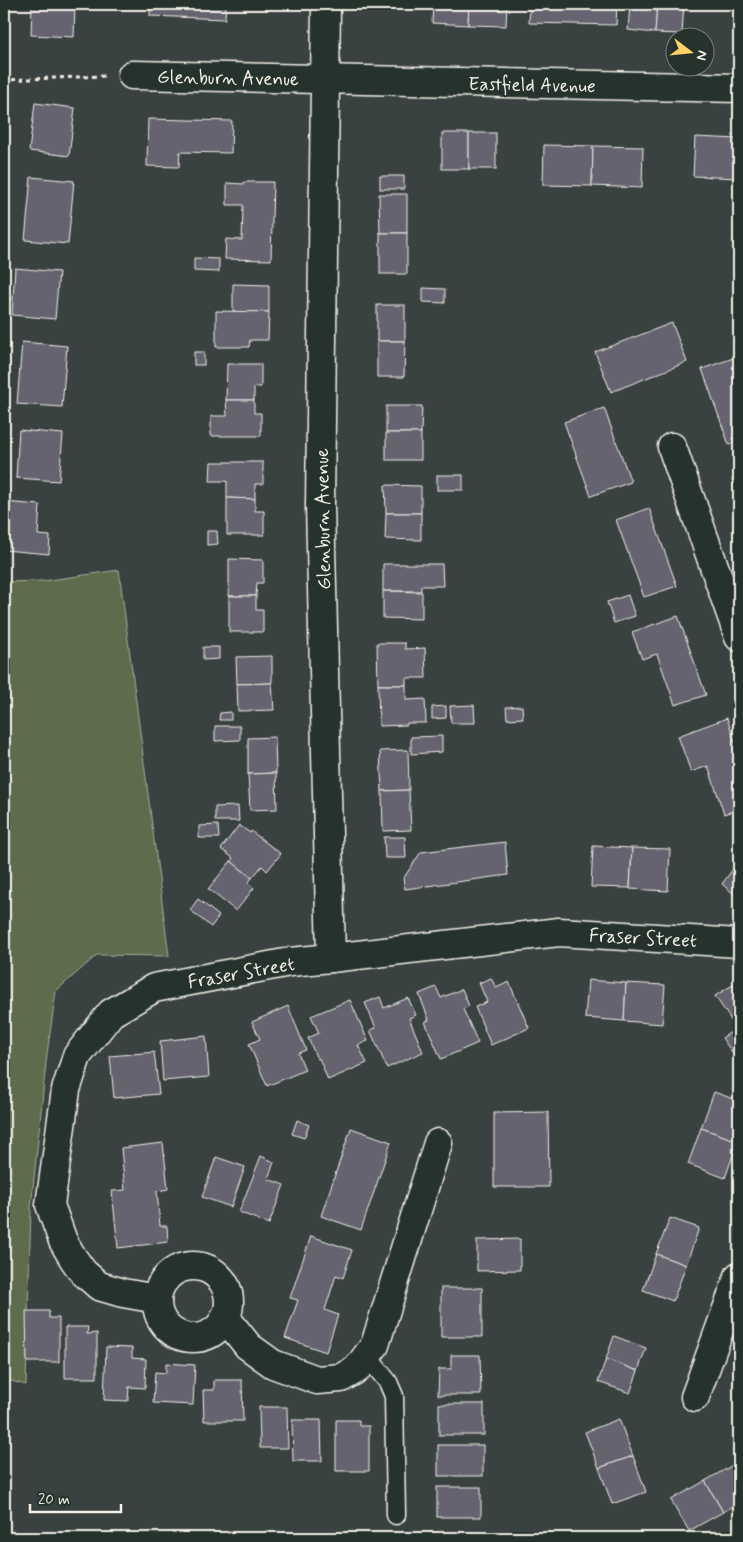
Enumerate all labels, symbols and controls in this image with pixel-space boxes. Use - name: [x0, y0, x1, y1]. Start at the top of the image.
- north arrow: [666, 28, 716, 78]
- text: N: [692, 48, 711, 62]
- street label: Glenburn Avenue: [157, 65, 299, 92]
- street label: Eastfield Avenue: [468, 72, 596, 99]
- street label: Glenburn Avenue: [310, 448, 337, 590]
- street label: Fraser Street: [588, 923, 698, 954]
- street label: Fraser Street: [186, 952, 297, 995]
- scale bar: [30, 1482, 121, 1514]
- text: 20 m: [38, 1490, 70, 1510]

